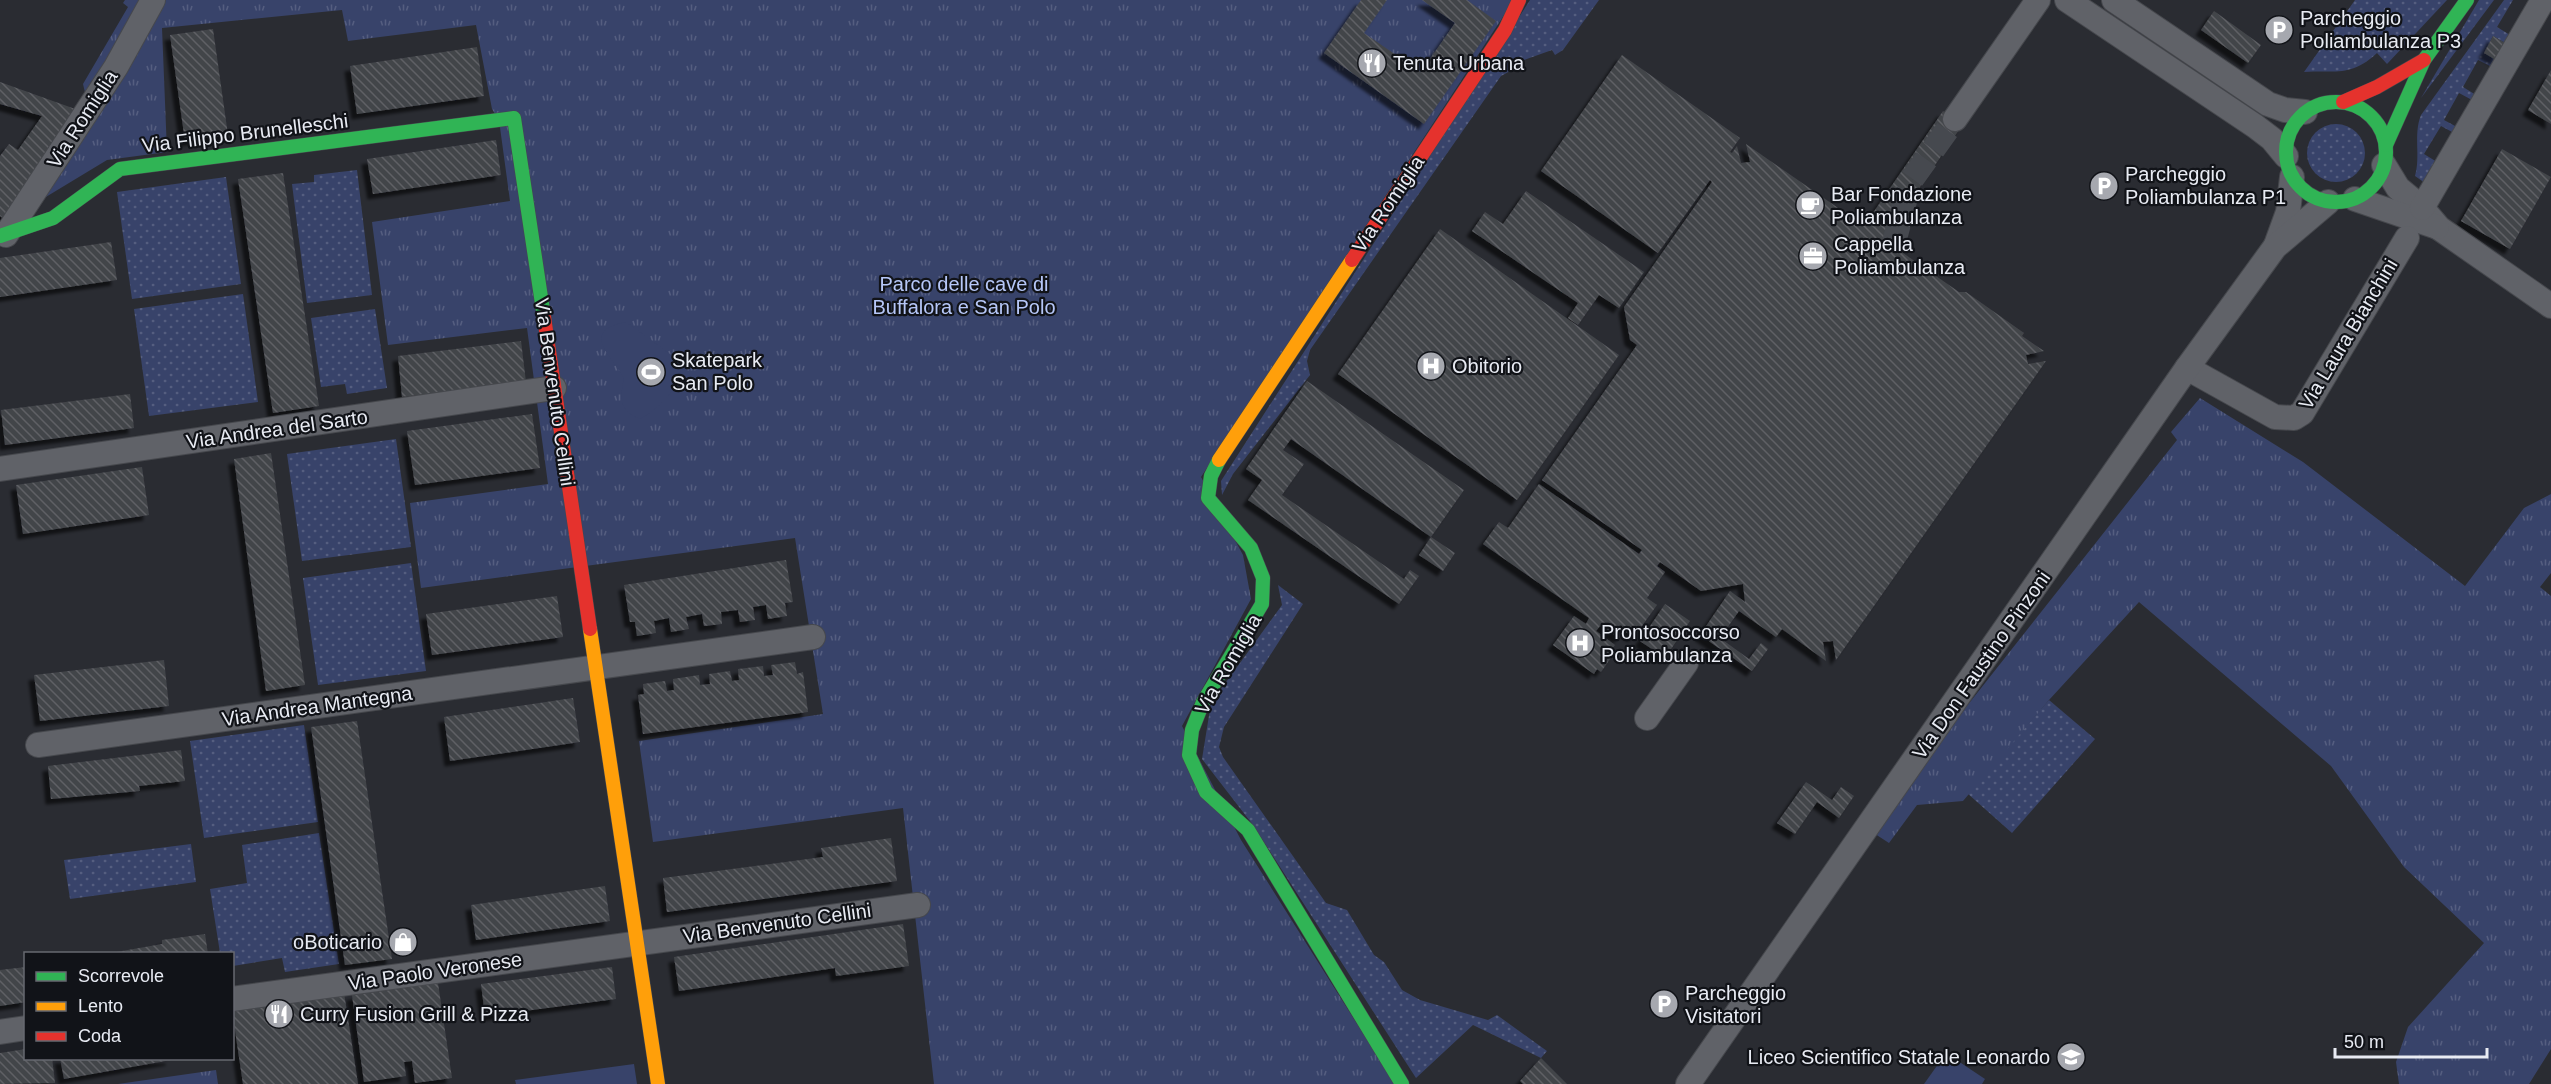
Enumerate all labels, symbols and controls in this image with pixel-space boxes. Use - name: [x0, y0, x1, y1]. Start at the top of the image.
- place label: Parcheggio Poliambulanza P3: [2300, 7, 2461, 52]
- parking icon: Parcheggio Poliambulanza P3: [2263, 14, 2295, 46]
- restaurant icon: Tenuta Urbana: [1356, 47, 1388, 79]
- place label: Tenuta Urbana: [1393, 52, 1525, 74]
- street label: Via Romiglia: [42, 65, 122, 172]
- street label: Via Filippo Brunelleschi: [141, 109, 349, 157]
- street label: Via Romiglia: [1348, 151, 1429, 257]
- place label: Parcheggio Poliambulanza P1: [2125, 163, 2286, 208]
- parking icon: Parcheggio Poliambulanza P1: [2088, 170, 2120, 202]
- place label: Bar Fondazione Poliambulanza: [1831, 183, 1972, 228]
- cafe icon: Bar Fondazione Poliambulanza: [1794, 189, 1826, 221]
- place label: Cappella Poliambulanza: [1834, 233, 1966, 278]
- office icon: Cappella Poliambulanza: [1797, 240, 1829, 272]
- street label: Via Laura Bianchini: [2294, 255, 2402, 413]
- park label: Parco delle cave di Buffalora e San Polo: [872, 273, 1056, 318]
- street label: Via Benvenuto Cellini: [531, 297, 579, 487]
- place label: Skatepark San Polo: [672, 349, 763, 394]
- hospital icon: Obitorio: [1415, 350, 1447, 382]
- place label: Obitorio: [1452, 355, 1522, 377]
- sports icon: Skatepark San Polo: [635, 356, 667, 388]
- street label: Via Andrea del Sarto: [185, 405, 369, 453]
- street label: Via Don Faustino Pinzoni: [1908, 567, 2054, 763]
- street label: Via Romiglia: [1190, 609, 1266, 718]
- place label: Prontosoccorso Poliambulanza: [1601, 621, 1740, 666]
- hospital icon: Prontosoccorso Poliambulanza: [1564, 627, 1596, 659]
- street label: Via Andrea Mantegna: [220, 682, 414, 730]
- street label: Via Benvenuto Cellini: [682, 899, 872, 947]
- shop icon: oBoticario: [387, 926, 419, 958]
- place label: oBoticario: [293, 931, 382, 953]
- street label: Via Paolo Veronese: [347, 948, 523, 994]
- legend: [24, 952, 234, 1060]
- text: Scorrevole: [78, 966, 164, 986]
- place label: Parcheggio Visitatori: [1685, 982, 1786, 1027]
- parking icon: Parcheggio Visitatori: [1648, 988, 1680, 1020]
- text: Lento: [78, 996, 123, 1016]
- restaurant icon: Curry Fusion Grill & Pizza: [263, 998, 295, 1030]
- place label: Curry Fusion Grill & Pizza: [300, 1003, 530, 1025]
- scale bar: [2335, 1021, 2486, 1059]
- text: Coda: [78, 1026, 122, 1046]
- text: 50 m: [2344, 1032, 2384, 1052]
- school or university icon: Liceo Scientifico Statale Leonardo: [2055, 1041, 2087, 1073]
- place label: Liceo Scientifico Statale Leonardo: [1748, 1046, 2050, 1068]

